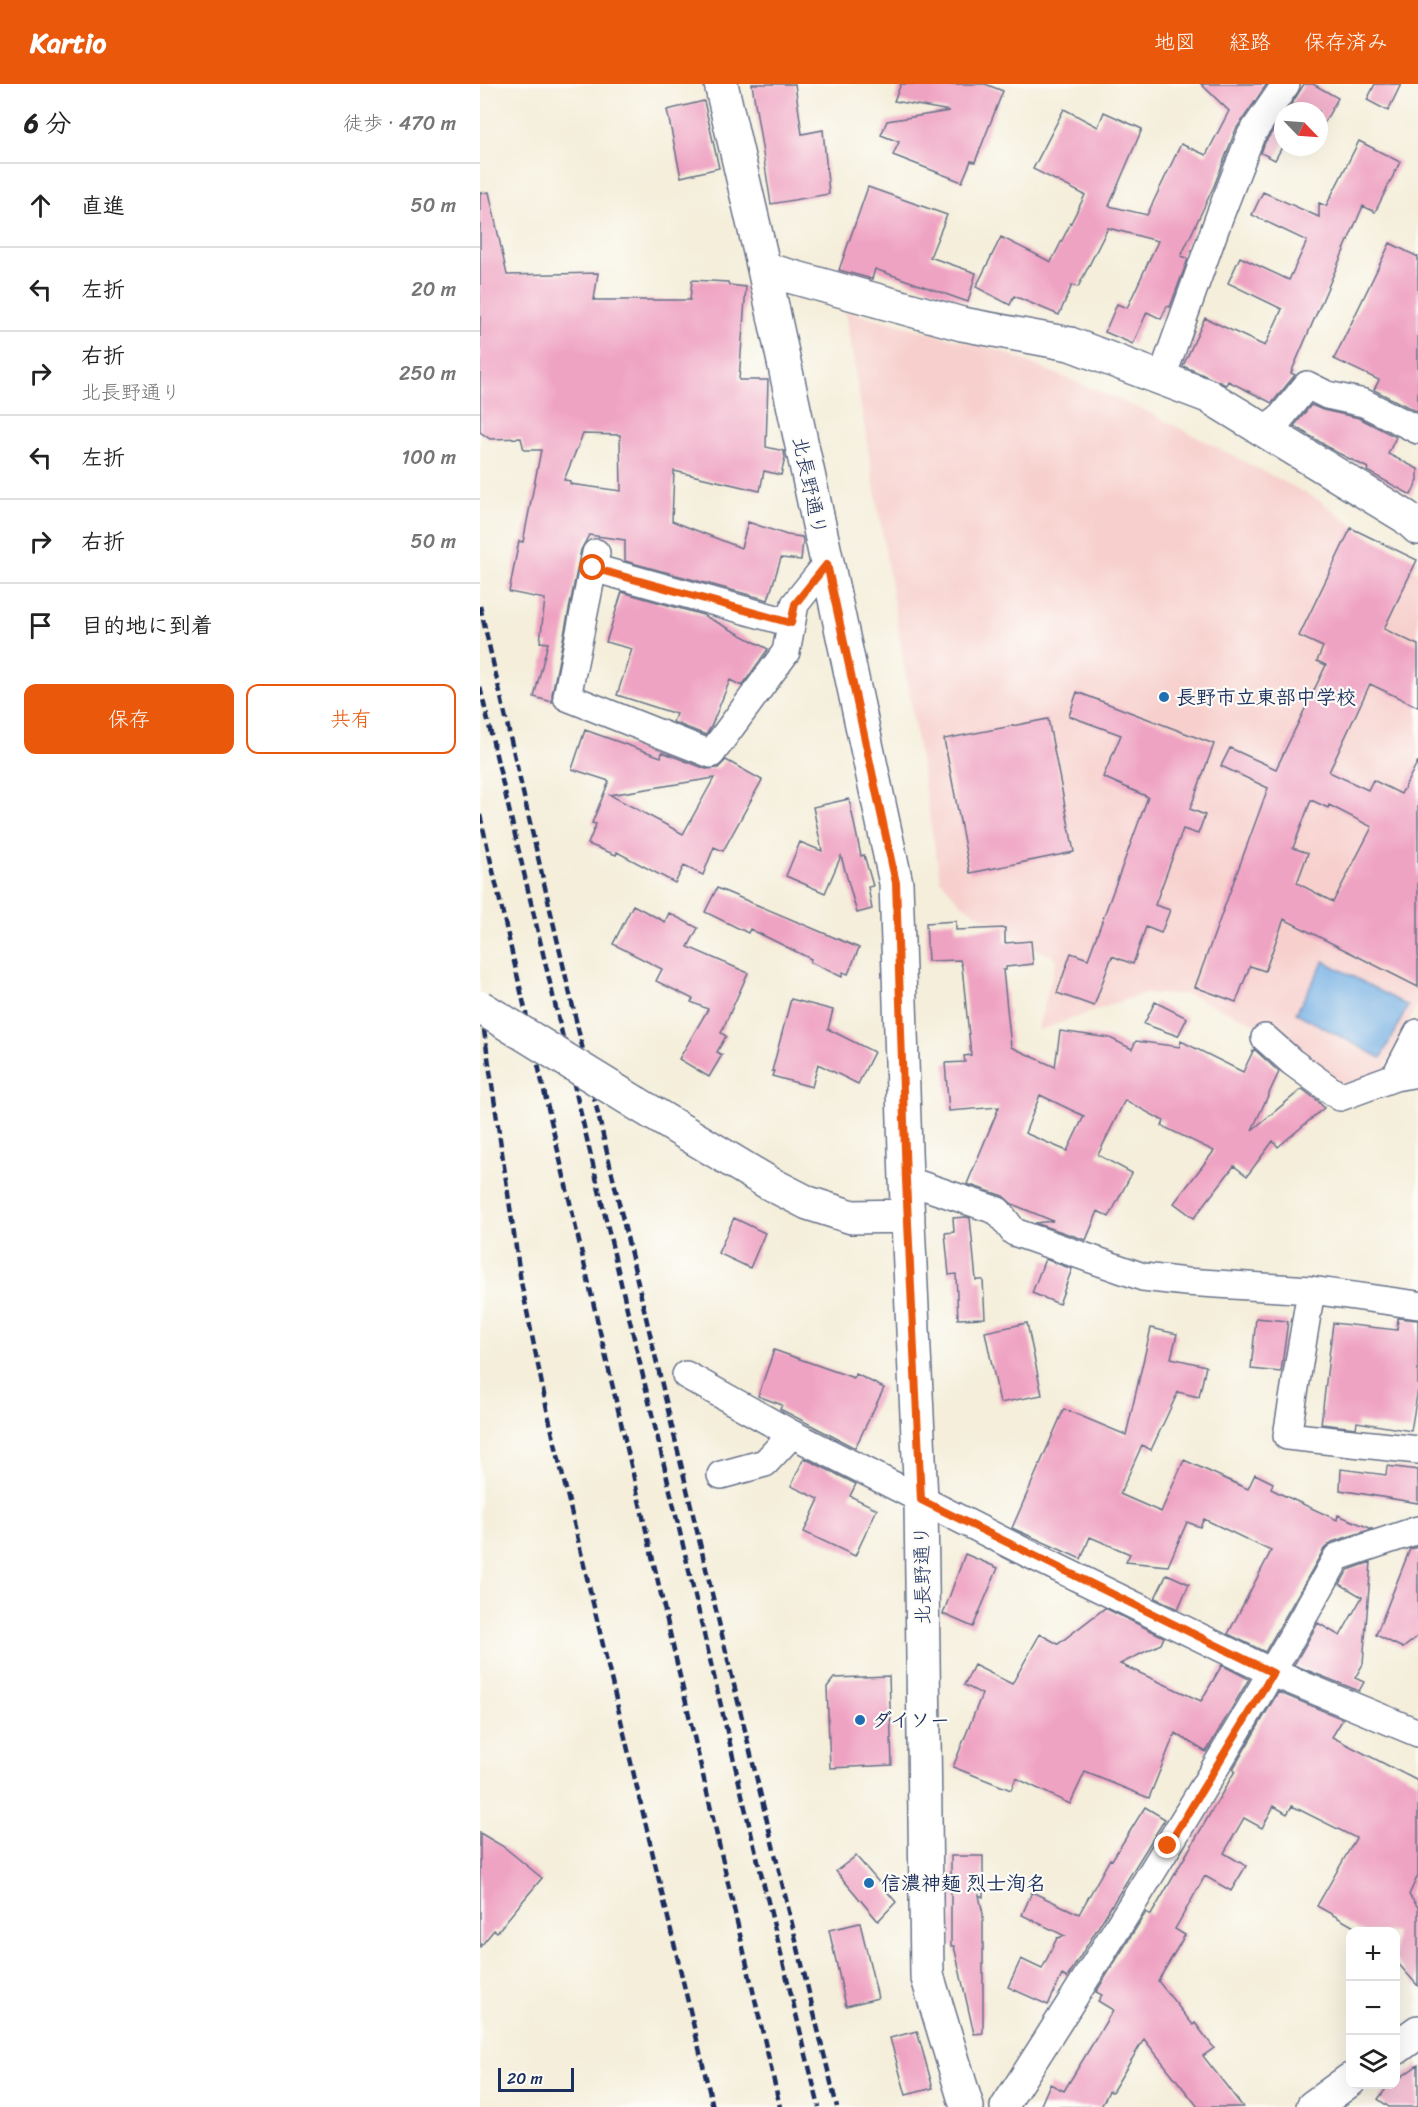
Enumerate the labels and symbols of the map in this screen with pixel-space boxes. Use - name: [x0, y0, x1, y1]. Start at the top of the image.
- north arrow: [1274, 102, 1328, 156]
- street label: 北長野通り: [782, 434, 837, 539]
- route start: [579, 554, 605, 580]
- place label: 長野市立東部中学校: [1176, 680, 1356, 715]
- marker: 長野市立東部中学校: [1157, 690, 1171, 704]
- street label: 北長野通り: [904, 1525, 941, 1625]
- place label: ダイソー: [872, 1703, 950, 1738]
- marker: ダイソー: [853, 1713, 867, 1727]
- route end: [1154, 1832, 1180, 1858]
- place label: 信濃神麺 烈士洵名: [881, 1866, 1046, 1901]
- marker: 信濃神麺 烈士洵名: [862, 1876, 876, 1890]
- scale bar: [498, 2065, 574, 2092]

